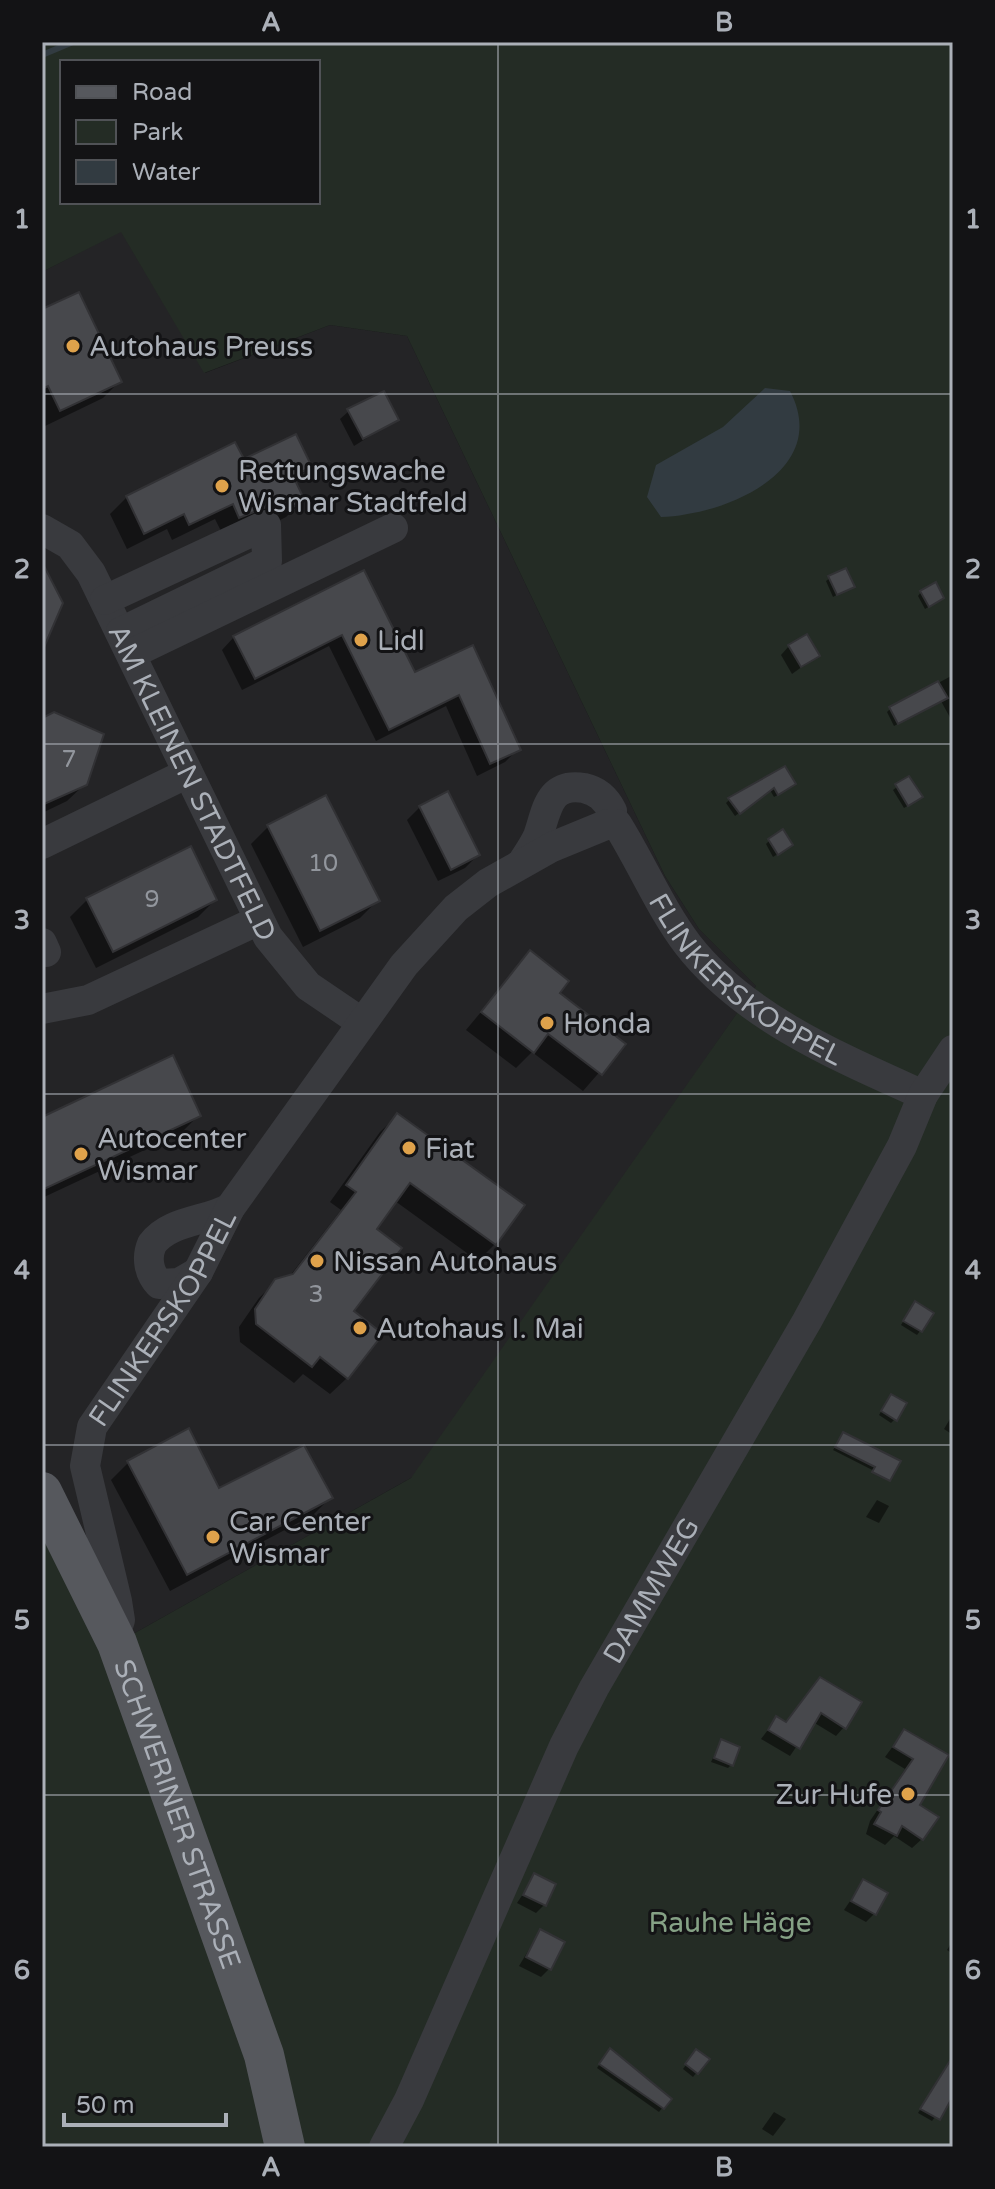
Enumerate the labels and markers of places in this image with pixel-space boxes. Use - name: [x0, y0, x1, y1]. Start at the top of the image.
- place label: Autohaus Preuss: [89, 330, 313, 364]
- marker: Autohaus Preuss: [64, 337, 82, 355]
- place label: Rettungswache Wismar Stadtfeld: [238, 454, 468, 520]
- marker: Rettungswache Wismar Stadtfeld: [213, 477, 231, 495]
- place label: Lidl: [377, 624, 425, 658]
- marker: Lidl: [352, 631, 370, 649]
- place label: Honda: [563, 1007, 651, 1041]
- marker: Honda: [538, 1014, 556, 1032]
- place label: Autocenter Wismar: [97, 1122, 247, 1188]
- place label: Fiat: [425, 1132, 475, 1166]
- marker: Fiat: [400, 1139, 418, 1157]
- marker: Autocenter Wismar: [72, 1145, 90, 1163]
- place label: Nissan Autohaus: [333, 1245, 557, 1279]
- marker: Nissan Autohaus: [308, 1252, 326, 1270]
- place label: Autohaus I. Mai: [376, 1312, 584, 1346]
- marker: Autohaus I. Mai: [351, 1319, 369, 1337]
- place label: Car Center Wismar: [229, 1505, 371, 1571]
- marker: Car Center Wismar: [204, 1528, 222, 1546]
- place label: Zur Hufe: [776, 1778, 892, 1812]
- marker: Zur Hufe: [899, 1785, 917, 1803]

